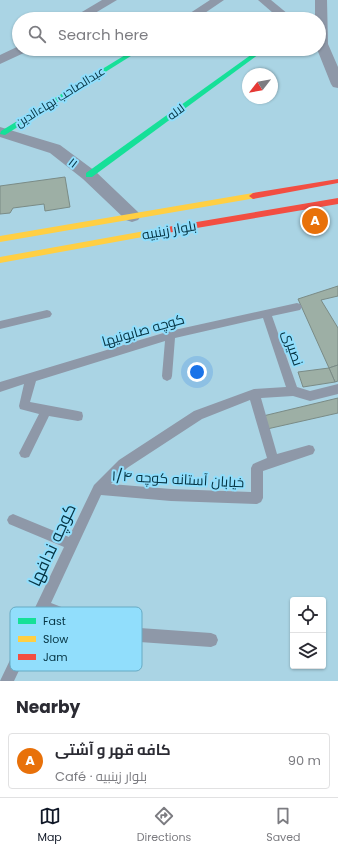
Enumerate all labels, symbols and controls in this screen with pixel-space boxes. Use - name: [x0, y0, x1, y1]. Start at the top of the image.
- search box: [12, 12, 326, 56]
- icon: search: [26, 23, 48, 45]
- text: Search here: [58, 24, 148, 45]
- street label: عبدالصاحب بهاءالدین: [12, 62, 108, 131]
- north arrow: [242, 68, 278, 104]
- street label: لاله: [163, 99, 188, 124]
- street label: ۱۱: [65, 154, 81, 172]
- pin: A: [302, 206, 328, 236]
- street label: بلوار زینبیه: [140, 215, 198, 245]
- street label: کوچه صابونیها: [99, 309, 187, 351]
- street label: نصیری: [278, 327, 308, 369]
- your location: [187, 362, 207, 382]
- street label: خیابان آستانه کوچه ۱/۴: [111, 466, 245, 492]
- street label: کوچه ندافها: [22, 500, 82, 590]
- map controls: [290, 597, 326, 669]
- button: locate: [290, 597, 326, 633]
- legend: [10, 607, 142, 671]
- text: Fast: [43, 613, 66, 629]
- text: Slow: [43, 631, 68, 647]
- button: layers: [290, 633, 326, 669]
- text: Jam: [43, 649, 68, 665]
- text: Nearby: [16, 695, 80, 719]
- text: کافه قهر و آشتی: [55, 739, 171, 760]
- text: A: [25, 751, 35, 770]
- text: 90 m: [288, 751, 321, 770]
- text: Café · بلوار زینبیه: [55, 767, 147, 786]
- tab: Map: [37, 805, 62, 846]
- tab: Directions: [137, 805, 191, 846]
- tab: Saved: [266, 805, 301, 846]

